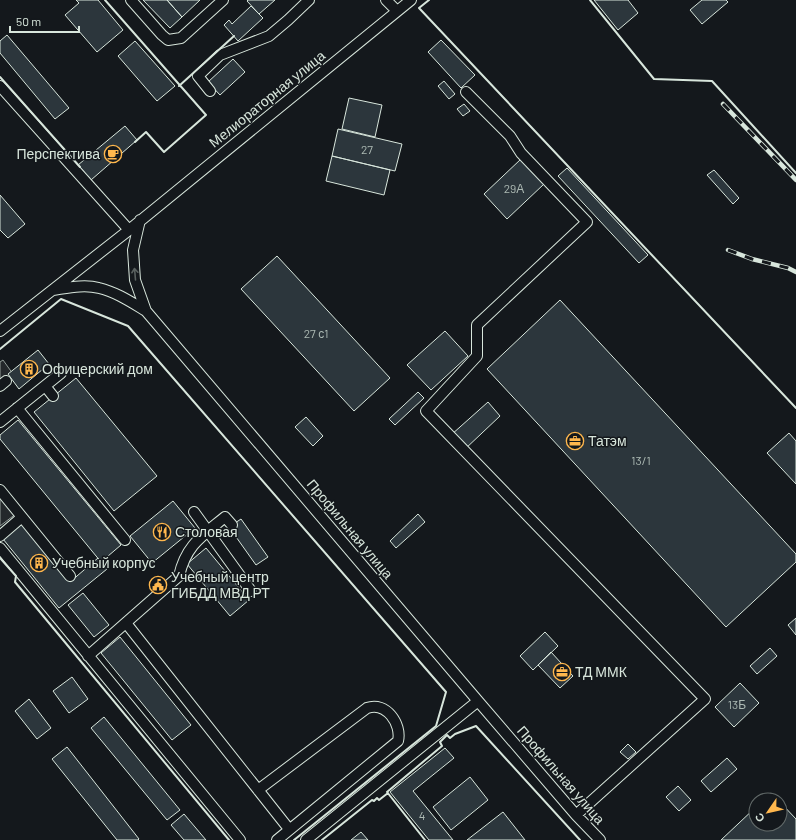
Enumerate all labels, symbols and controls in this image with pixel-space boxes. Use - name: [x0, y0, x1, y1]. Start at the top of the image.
- scale bar: [10, 8, 79, 34]
- text: 50 m: [16, 14, 41, 28]
- street label: Мелиораторная улица: [205, 46, 328, 151]
- house number: 27: [361, 142, 373, 156]
- cafe icon: Перспектива: [103, 144, 123, 164]
- place label: Перспектива: [16, 145, 100, 162]
- house number: 29А: [504, 181, 524, 195]
- one-way arrow: [131, 268, 138, 281]
- house number: 27 с1: [304, 326, 328, 340]
- building icon: Офицерский дом: [19, 359, 39, 379]
- place label: Офицерский дом: [42, 360, 153, 377]
- office icon: Татэм: [565, 431, 585, 451]
- place label: Татэм: [588, 432, 627, 449]
- house number: 13/1: [631, 453, 651, 467]
- street label: Профильная улица: [304, 475, 397, 582]
- restaurant icon: Столовая: [152, 522, 172, 542]
- place label: Столовая: [175, 523, 238, 540]
- building icon: Учебный корпус: [29, 553, 49, 573]
- place label: Учебный корпус: [52, 554, 156, 571]
- place label: Учебный центр ГИБДД МВД РТ: [171, 568, 270, 601]
- public building icon: Учебный центр ГИБДД МВД РТ: [148, 575, 168, 595]
- office icon: ТД ММК: [552, 662, 572, 682]
- place label: ТД ММК: [575, 663, 628, 680]
- house number: 13Б: [728, 697, 746, 711]
- street label: Профильная улица: [514, 722, 609, 828]
- north arrow: [748, 792, 788, 832]
- house number: 4: [419, 808, 425, 822]
- text: С: [752, 811, 767, 825]

